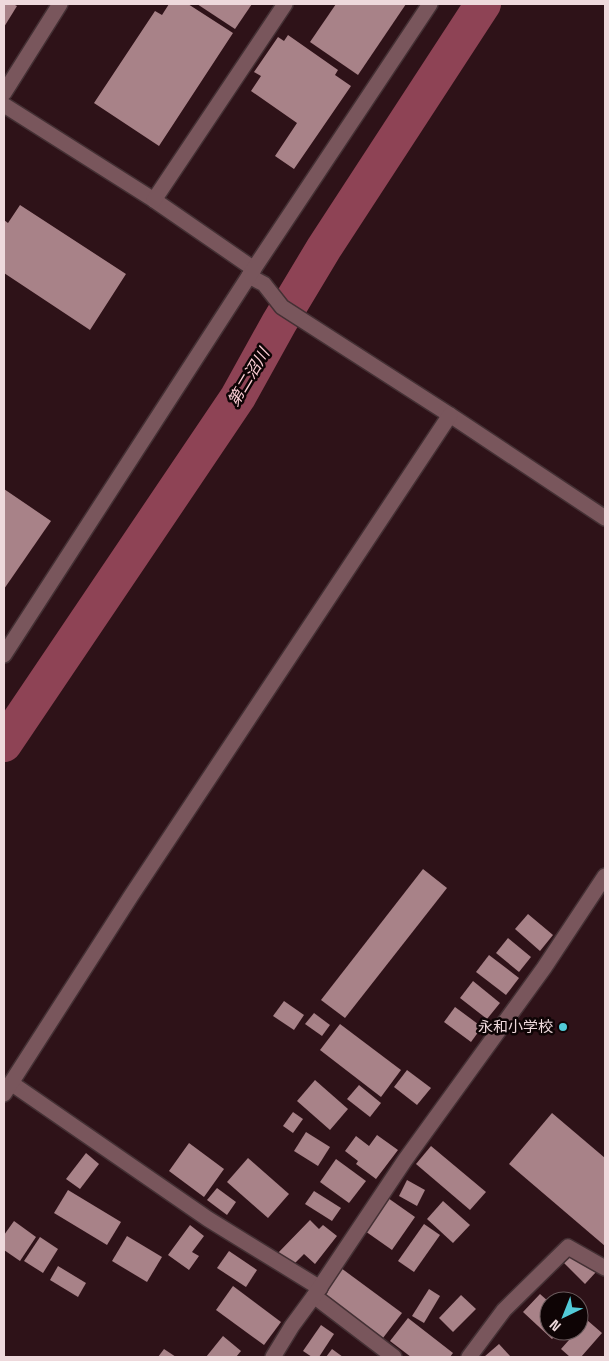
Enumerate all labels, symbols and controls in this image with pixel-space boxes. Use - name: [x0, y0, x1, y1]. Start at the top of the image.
- water label: 第二沼川: [223, 343, 275, 410]
- place label: 永和小学校: [478, 1017, 553, 1036]
- marker: 永和小学校: [557, 1021, 569, 1033]
- north arrow: [539, 1291, 589, 1341]
- text: N: [546, 1316, 565, 1335]

